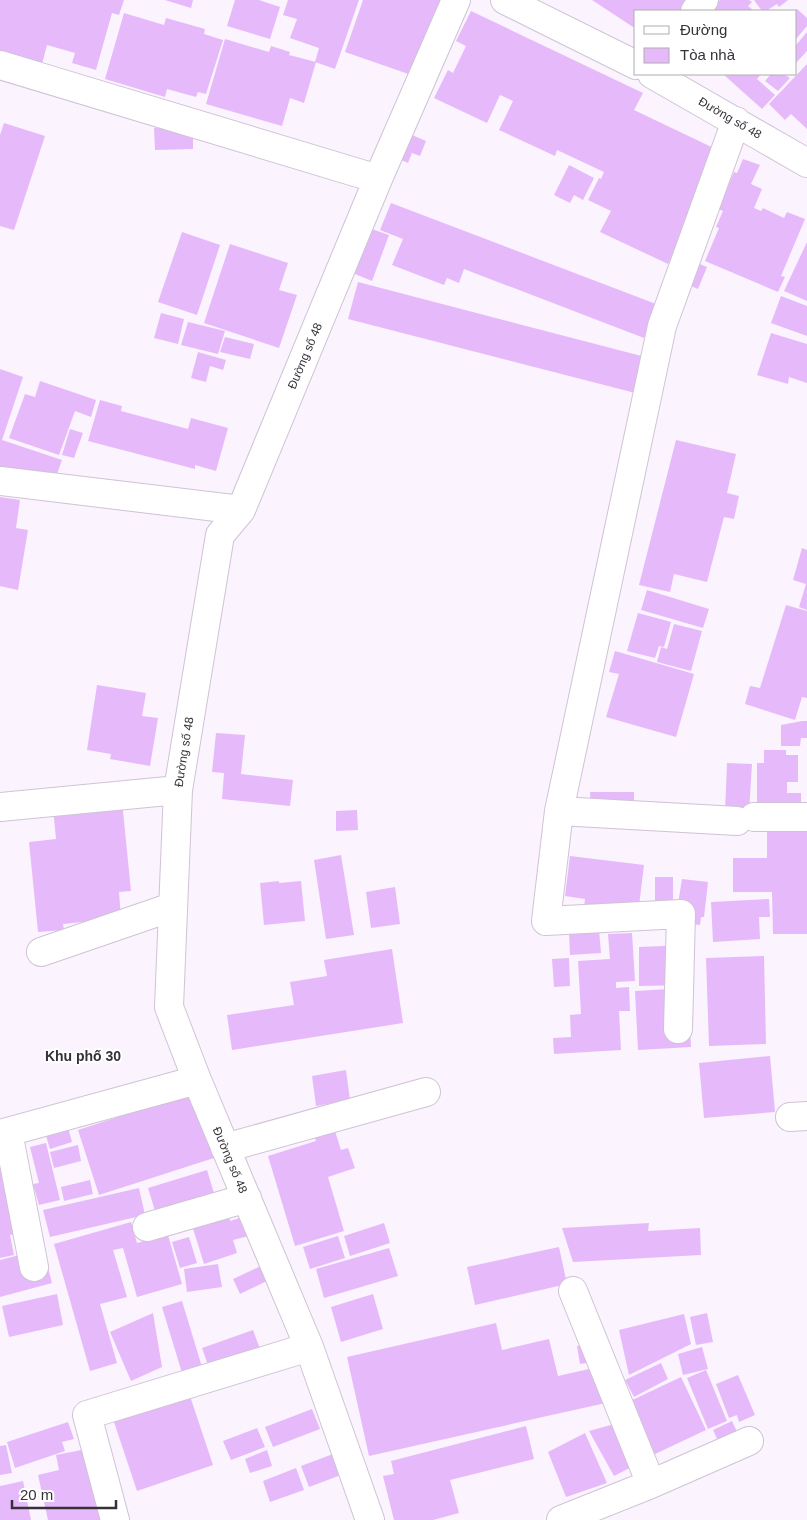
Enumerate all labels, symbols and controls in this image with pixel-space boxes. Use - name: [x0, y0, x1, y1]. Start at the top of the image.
- legend: [634, 10, 797, 75]
- text: Đường: [680, 21, 727, 38]
- text: Tòa nhà: [680, 46, 736, 63]
- street label: Đường số 48: [696, 94, 764, 142]
- street label: Đường số 48: [285, 320, 325, 391]
- street label: Đường số 48: [172, 716, 196, 788]
- district label: Khu phố 30: [45, 1048, 121, 1064]
- street label: Đường số 48: [210, 1125, 250, 1196]
- scale bar: [12, 1478, 116, 1510]
- text: 20 m: [20, 1486, 53, 1503]

